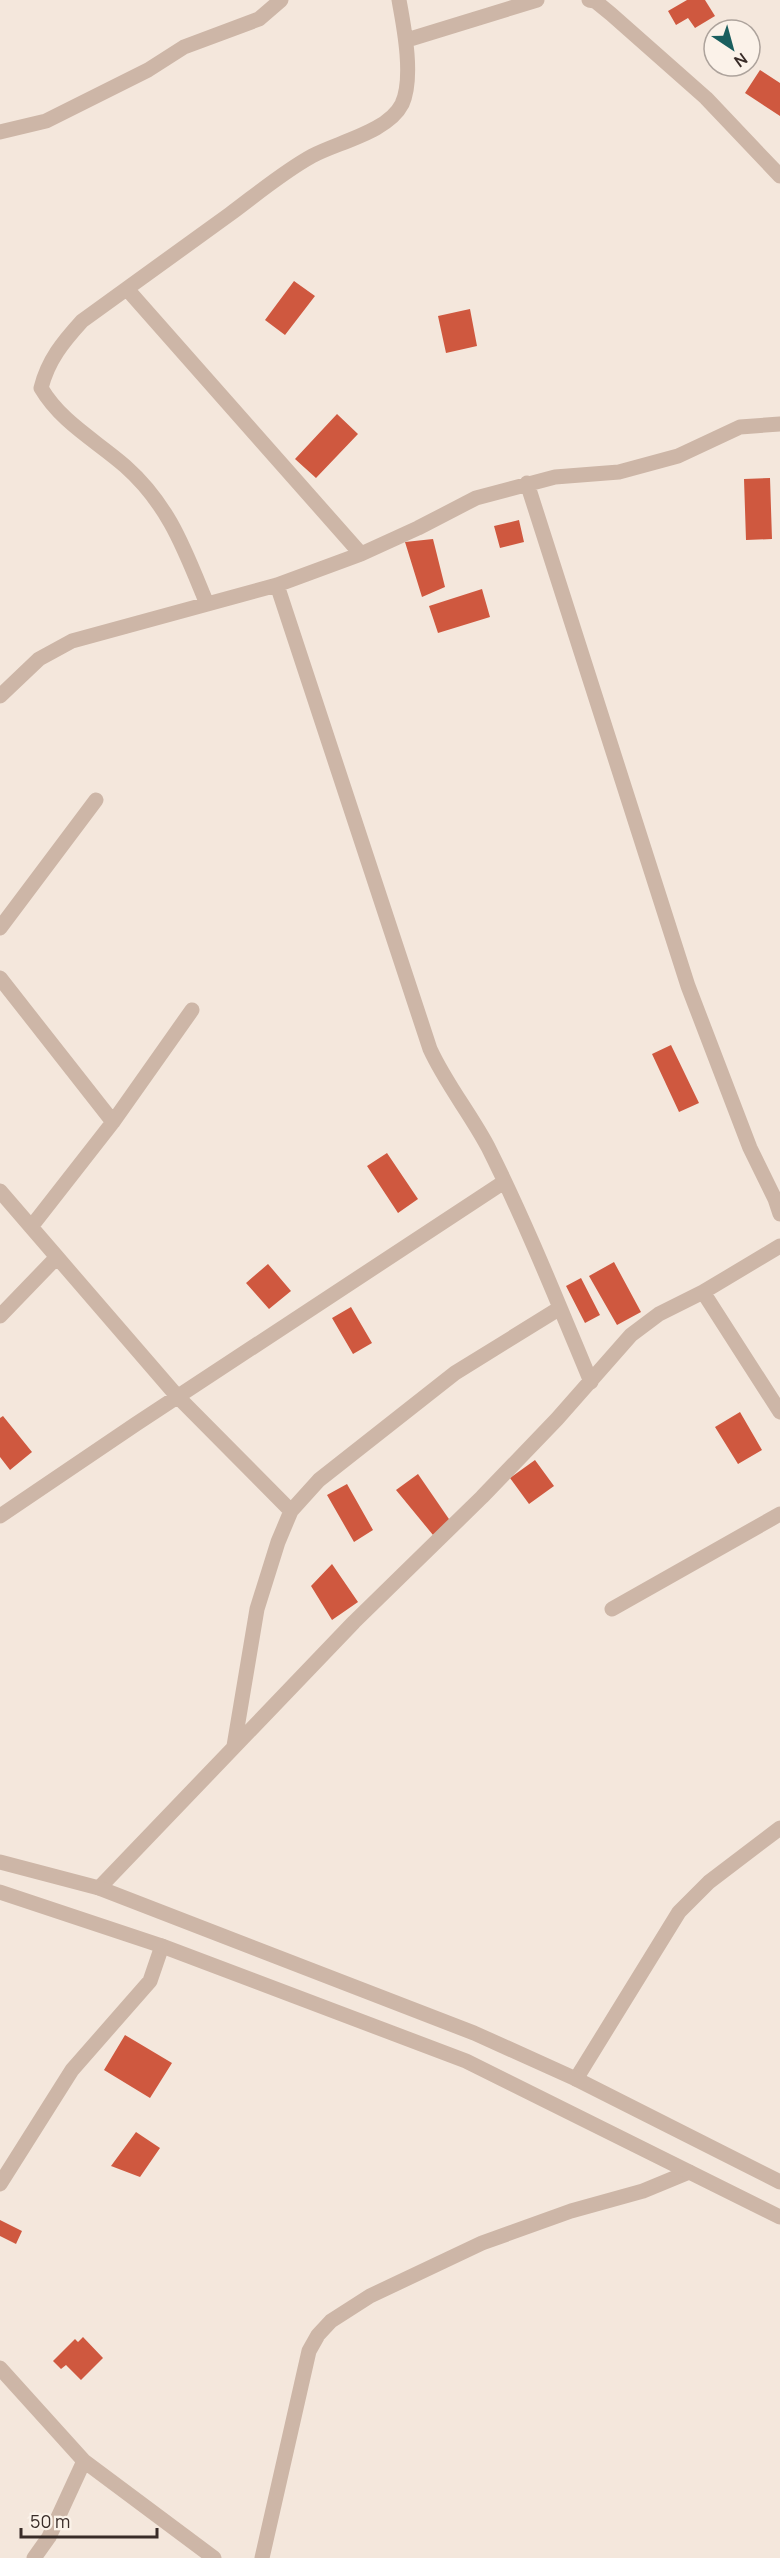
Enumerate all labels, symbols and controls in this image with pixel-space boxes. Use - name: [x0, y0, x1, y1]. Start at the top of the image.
- north arrow: [702, 18, 762, 78]
- text: N: [730, 48, 752, 72]
- scale bar: [21, 2501, 158, 2539]
- text: 50 m: [30, 2509, 70, 2533]

